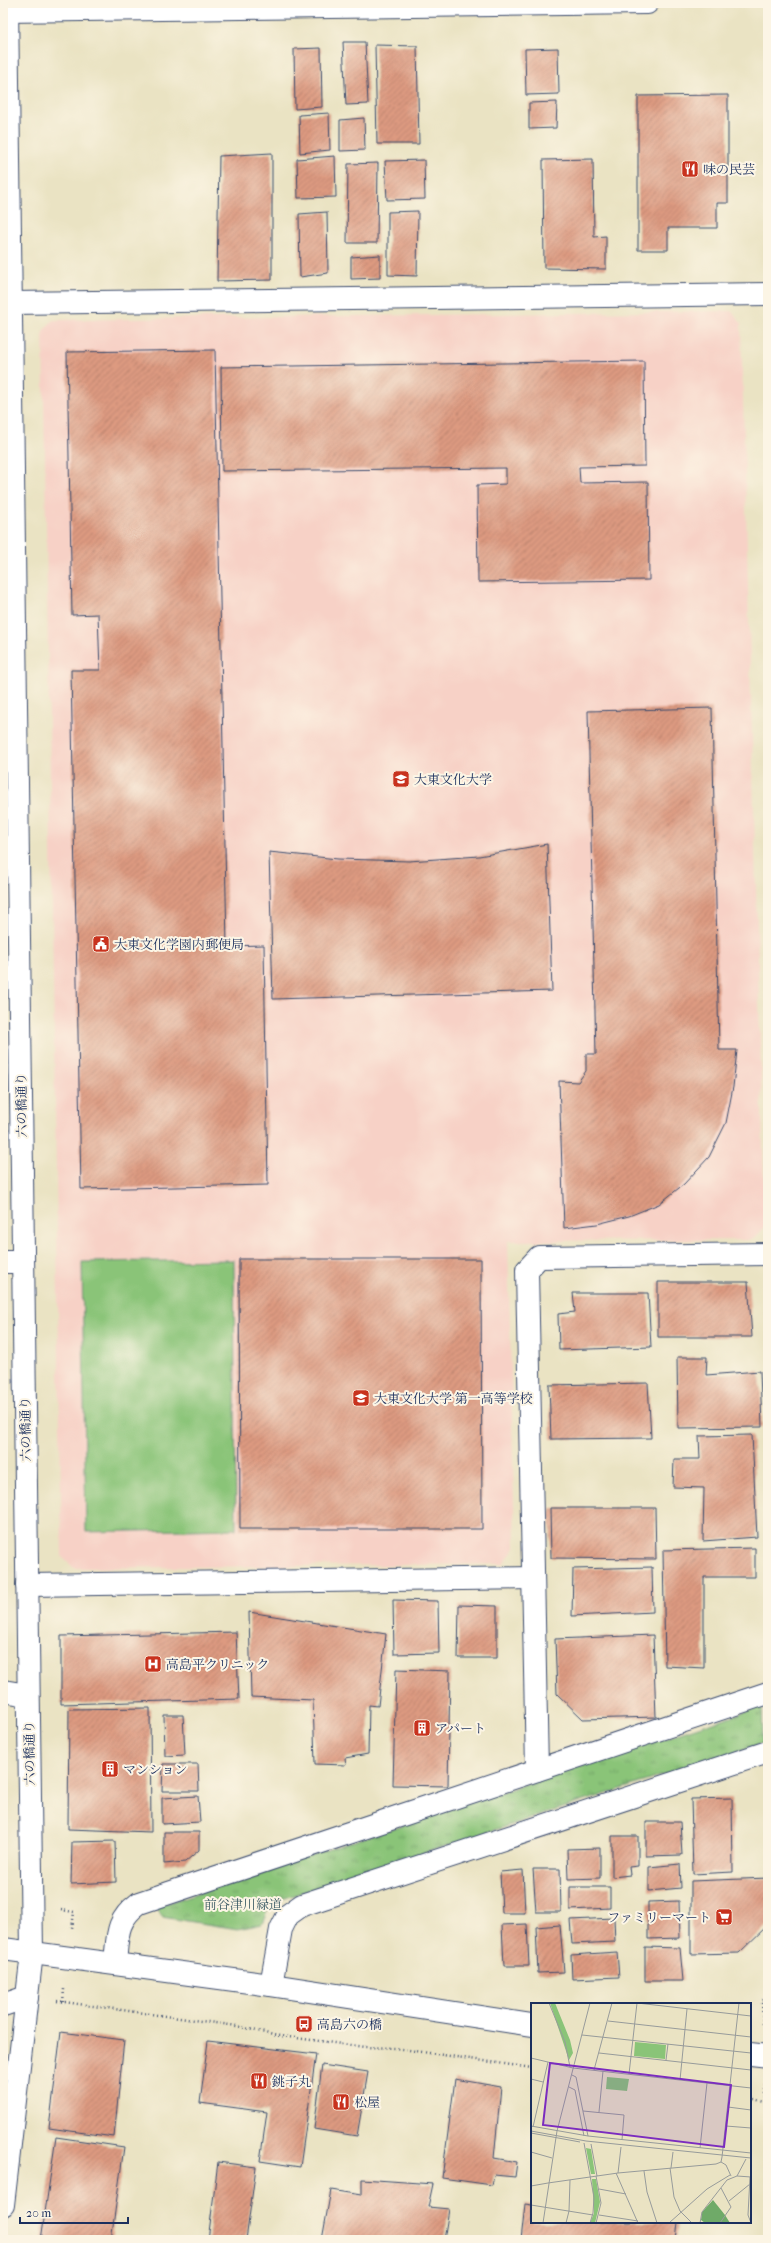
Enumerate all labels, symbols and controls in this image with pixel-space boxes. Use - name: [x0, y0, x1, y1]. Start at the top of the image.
- restaurant icon: 味の民芸: [680, 159, 700, 179]
- place label: 味の民芸: [703, 162, 755, 177]
- school or university icon: 大東文化大学: [391, 769, 411, 789]
- place label: 大東文化大学: [414, 772, 492, 787]
- public building icon: 大東文化学園内郵便局: [91, 934, 111, 954]
- place label: 大東文化学園内郵便局: [114, 937, 244, 952]
- street label: 六の橋通り: [13, 1072, 30, 1138]
- school or university icon: 大東文化大学 第一高等学校: [351, 1388, 371, 1408]
- place label: 大東文化大学 第一高等学校: [374, 1391, 533, 1406]
- street label: 六の橋通り: [17, 1396, 34, 1462]
- hospital icon: 高島平クリニック: [143, 1654, 163, 1674]
- place label: 高島平クリニック: [166, 1657, 269, 1672]
- building icon: アパート: [412, 1718, 432, 1738]
- street label: 六の橋通り: [21, 1720, 38, 1786]
- place label: アパート: [435, 1721, 486, 1736]
- building icon: マンション: [100, 1759, 120, 1779]
- place label: マンション: [123, 1762, 187, 1777]
- park label: 前谷津川緑道: [204, 1897, 282, 1912]
- supermarket icon: ファミリーマート: [714, 1907, 734, 1927]
- place label: ファミリーマート: [607, 1910, 711, 1925]
- inset map: [531, 2003, 751, 2223]
- bus stop icon: 高島六の橋: [294, 2014, 314, 2034]
- place label: 高島六の橋: [317, 2017, 382, 2032]
- restaurant icon: 銚子丸: [249, 2071, 269, 2091]
- place label: 銚子丸: [272, 2074, 311, 2089]
- restaurant icon: 松屋: [331, 2092, 351, 2112]
- place label: 松屋: [354, 2095, 380, 2110]
- scale bar: [20, 2199, 128, 2225]
- text: 20 m: [26, 2206, 51, 2220]

